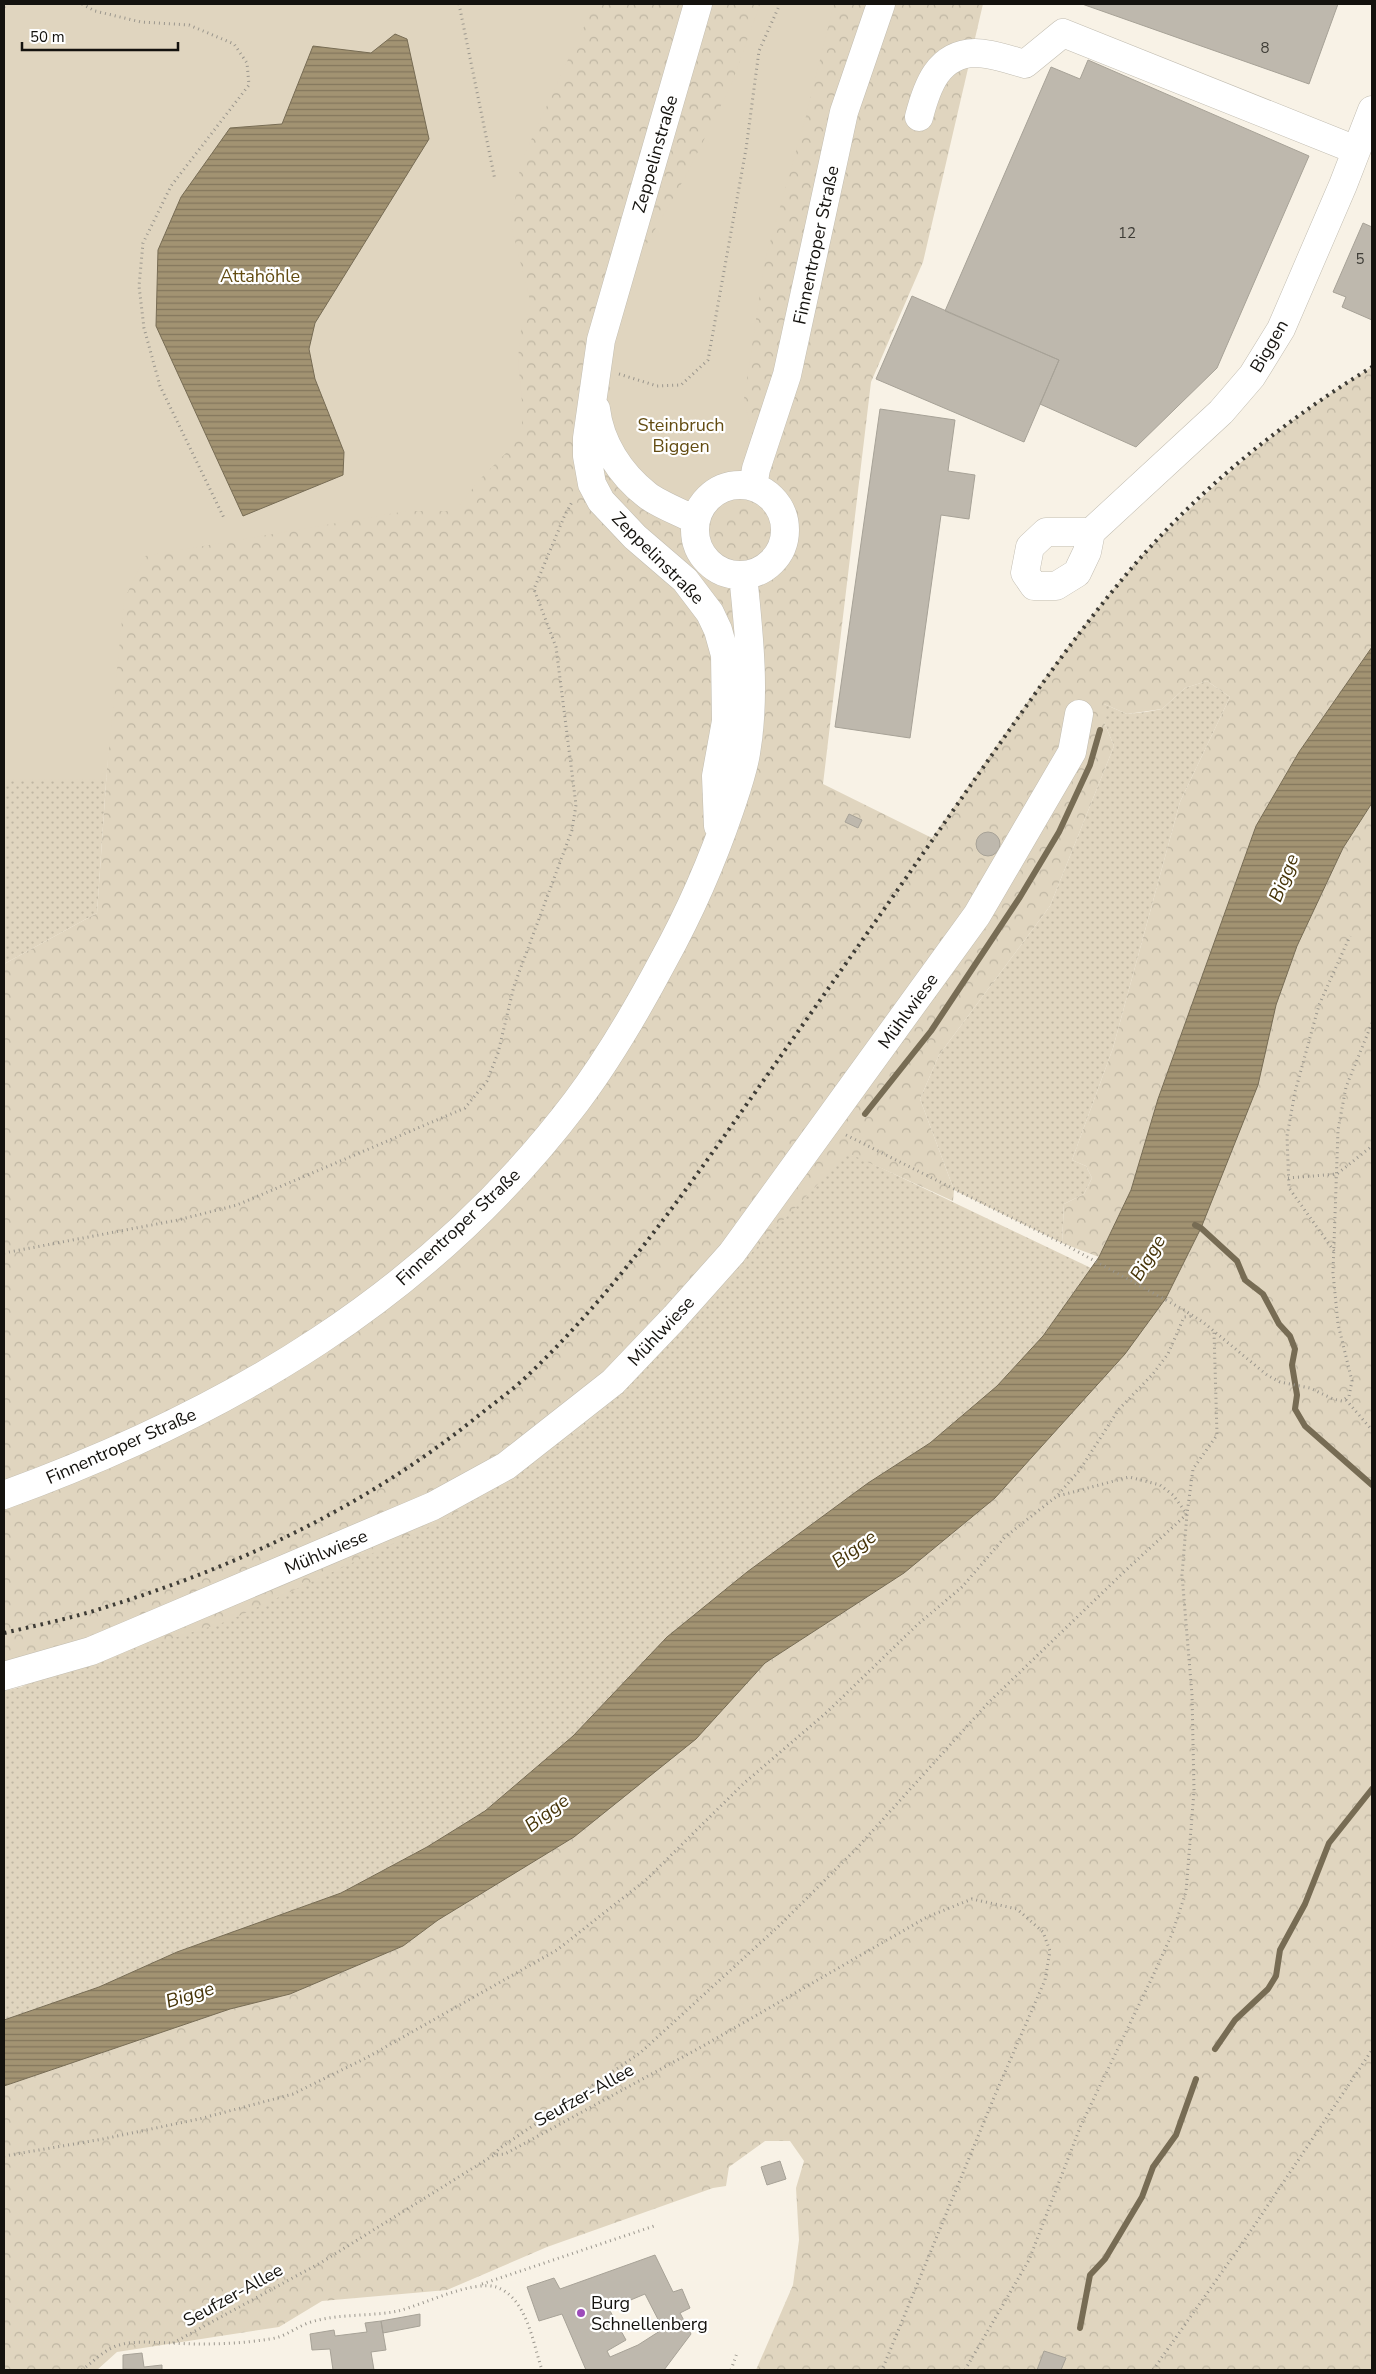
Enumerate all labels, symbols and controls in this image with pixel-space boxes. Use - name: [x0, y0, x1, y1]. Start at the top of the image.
- scale bar: [22, 20, 179, 52]
- text: 50 m: [30, 27, 65, 47]
- house number: 8: [1260, 38, 1270, 58]
- street label: Zeppelinstraße: [627, 92, 683, 216]
- street label: Finnentroper Straße: [787, 163, 845, 327]
- house number: 12: [1118, 223, 1136, 243]
- house number: 5: [1355, 249, 1365, 269]
- park label: Attahöhle: [220, 264, 300, 288]
- street label: Biggen: [1244, 315, 1294, 377]
- park label: Steinbruch Biggen: [638, 413, 724, 458]
- street label: Zeppelinstraße: [607, 507, 709, 609]
- water label: Bigge: [1263, 850, 1305, 906]
- street label: Mühlwiese: [872, 968, 944, 1054]
- street label: Finnentroper Straße: [391, 1163, 525, 1291]
- water label: Bigge: [1124, 1230, 1172, 1286]
- street label: Mühlwiese: [622, 1291, 700, 1371]
- street label: Finnentroper Straße: [42, 1402, 200, 1490]
- street label: Mühlwiese: [281, 1524, 371, 1580]
- water label: Bigge: [826, 1524, 882, 1574]
- water label: Bigge: [519, 1788, 575, 1838]
- water label: Bigge: [162, 1975, 218, 2015]
- street label: Seufzer-Allee: [530, 2058, 638, 2132]
- street label: Seufzer-Allee: [179, 2258, 287, 2332]
- place label: Burg Schnellenberg: [591, 2291, 708, 2336]
- marker: Burg Schnellenberg: [575, 2307, 587, 2319]

